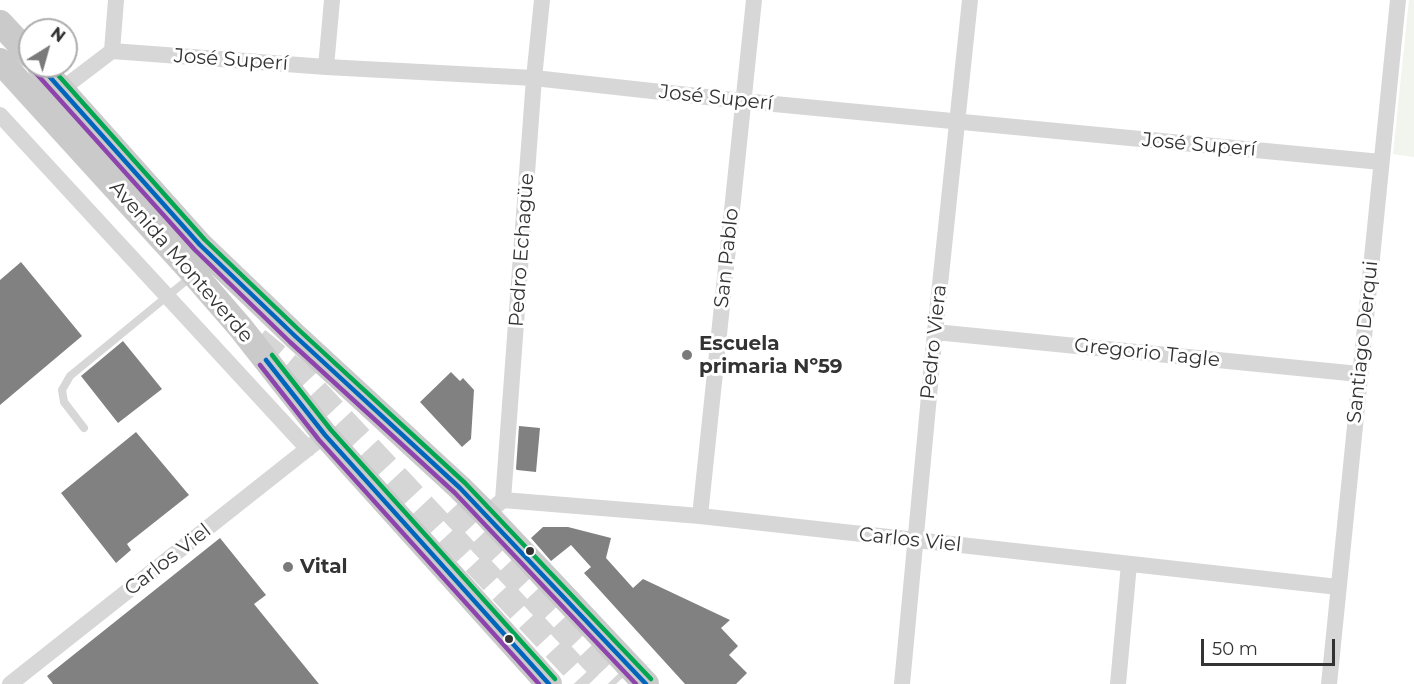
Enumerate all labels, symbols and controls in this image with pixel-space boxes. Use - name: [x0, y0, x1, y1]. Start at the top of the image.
- north arrow: [18, 18, 78, 78]
- text: N: [47, 23, 69, 46]
- street label: José Superí: [173, 44, 289, 76]
- street label: José Superí: [658, 80, 774, 116]
- street label: José Superí: [1141, 128, 1257, 162]
- street label: Pedro Echagüe: [505, 172, 539, 328]
- street label: Avenida Monteverde: [104, 176, 258, 348]
- street label: San Pablo: [710, 207, 744, 309]
- street label: Santiago Derqui: [1343, 260, 1383, 424]
- street label: Pedro Viera: [916, 283, 952, 401]
- place label: Escuela primaria Nº59: [699, 332, 843, 379]
- street label: Gregorio Tagle: [1073, 333, 1221, 373]
- marker: Escuela primaria Nº59: [680, 348, 694, 362]
- street label: Carlos Viel: [120, 519, 216, 601]
- street label: Carlos Viel: [857, 523, 963, 557]
- unlabelled marker: [524, 545, 536, 557]
- place label: Vital: [300, 555, 348, 579]
- marker: Vital: [281, 560, 295, 574]
- scale bar: [1204, 627, 1338, 665]
- unlabelled marker: [503, 633, 515, 645]
- text: 50 m: [1212, 638, 1258, 660]

